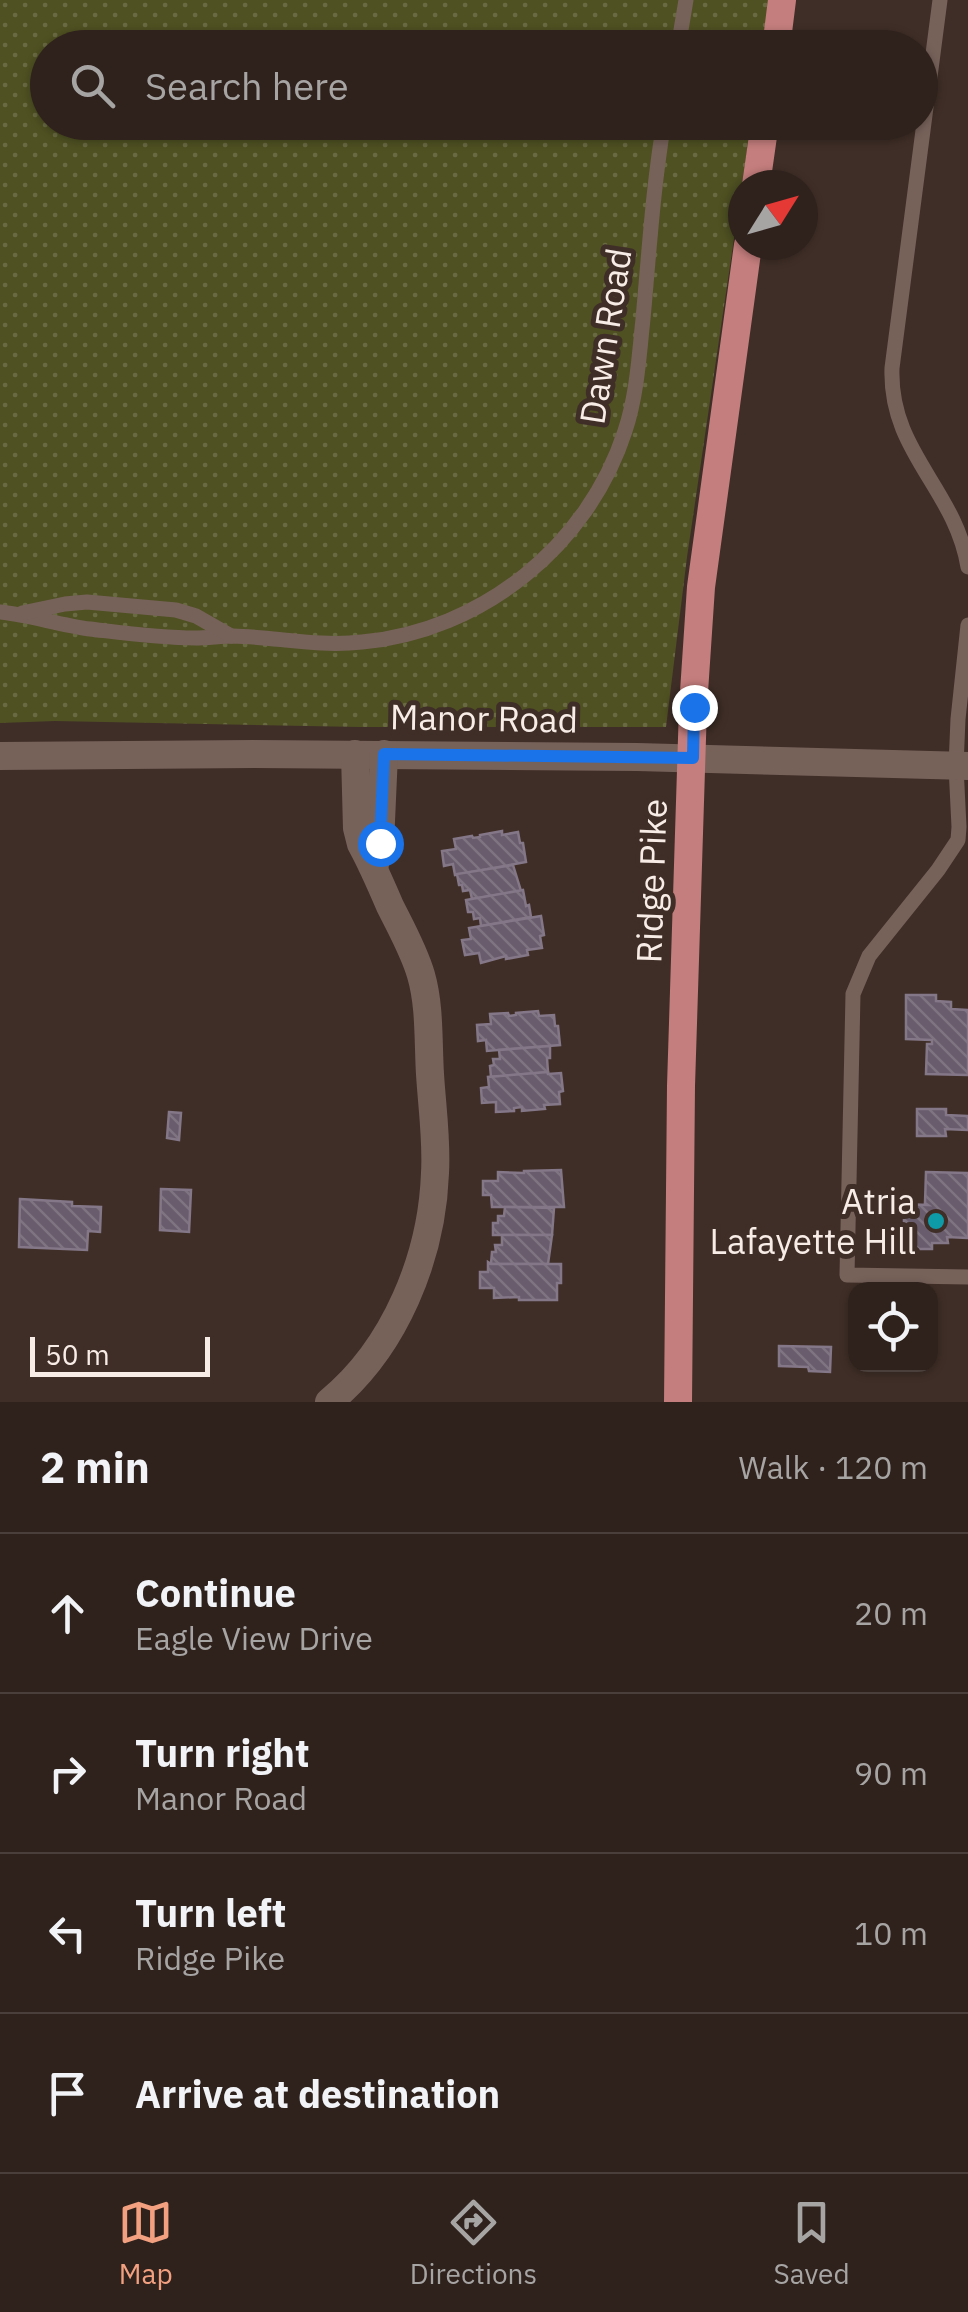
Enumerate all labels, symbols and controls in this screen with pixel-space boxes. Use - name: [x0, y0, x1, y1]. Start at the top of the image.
- search box: [30, 30, 938, 140]
- icon: search: [65, 58, 120, 113]
- text: Search here: [145, 61, 349, 110]
- north arrow: [728, 170, 818, 260]
- street label: Dawn Road: [568, 245, 642, 427]
- route end: [672, 685, 718, 731]
- street label: Manor Road: [390, 693, 578, 743]
- street label: Ridge Pike: [625, 798, 677, 964]
- route start: [358, 821, 404, 867]
- place label: Atria Lafayette Hill: [709, 1178, 916, 1264]
- marker: Atria Lafayette Hill: [925, 1210, 947, 1232]
- map controls: [848, 1282, 938, 1372]
- button: locate: [848, 1282, 938, 1372]
- scale bar: [30, 1332, 210, 1376]
- text: 50 m: [45, 1336, 110, 1373]
- text: 2 min: [40, 1440, 150, 1495]
- text: Walk · 120 m: [739, 1446, 928, 1488]
- text: Continue: [135, 1568, 296, 1617]
- icon: ahead: [40, 1586, 95, 1641]
- text: 20 m: [854, 1592, 928, 1634]
- text: Eagle View Drive: [135, 1617, 373, 1659]
- text: Turn right: [135, 1728, 310, 1777]
- icon: right: [40, 1746, 95, 1801]
- text: 90 m: [854, 1752, 928, 1794]
- text: Manor Road: [135, 1777, 307, 1819]
- text: Turn left: [135, 1888, 286, 1937]
- icon: left: [40, 1906, 95, 1961]
- text: 10 m: [854, 1912, 928, 1954]
- text: Ridge Pike: [135, 1937, 285, 1979]
- icon: arrive: [40, 2066, 95, 2121]
- text: Arrive at destination: [135, 2069, 500, 2118]
- tab: Map: [118, 2195, 173, 2292]
- tab: Directions: [410, 2195, 537, 2292]
- tab: Saved: [774, 2195, 850, 2292]

